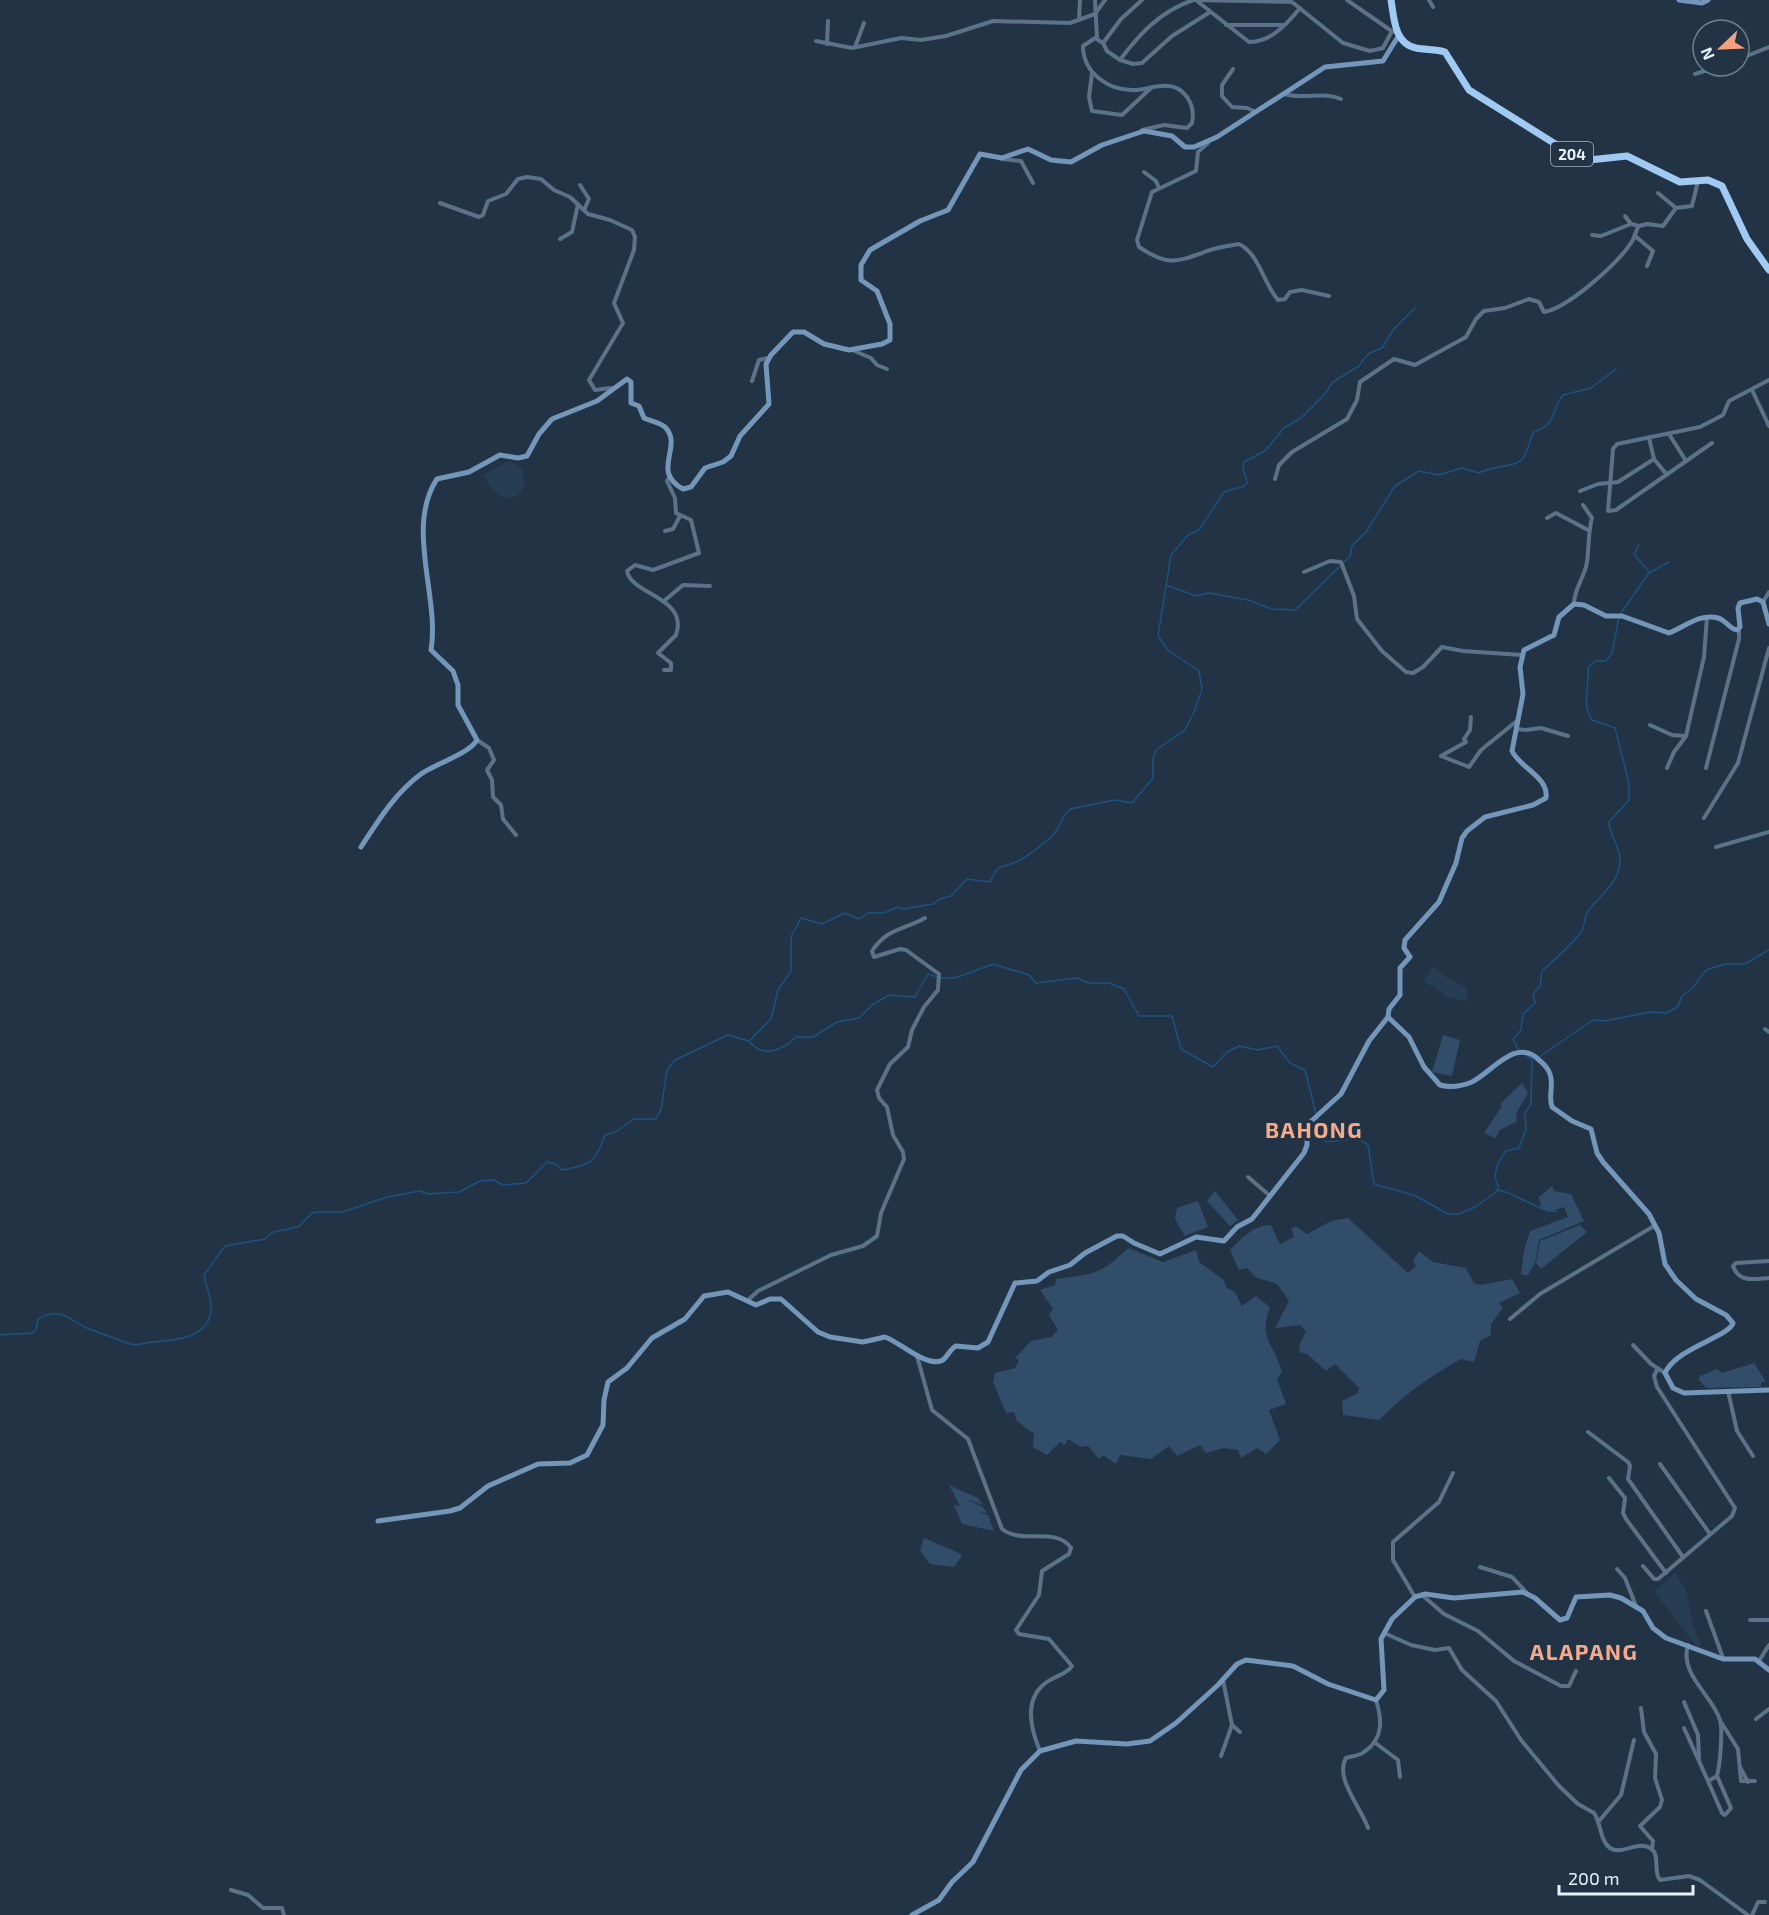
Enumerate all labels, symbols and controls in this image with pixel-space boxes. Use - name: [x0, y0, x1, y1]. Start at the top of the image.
- north arrow: [1691, 18, 1751, 78]
- text: N: [1696, 45, 1718, 63]
- road number: 204: [1551, 142, 1593, 166]
- district label: BAHONG: [1265, 1116, 1363, 1142]
- district label: ALAPANG: [1530, 1638, 1638, 1664]
- scale bar: [1559, 1858, 1692, 1896]
- text: 200 m: [1568, 1867, 1620, 1889]

